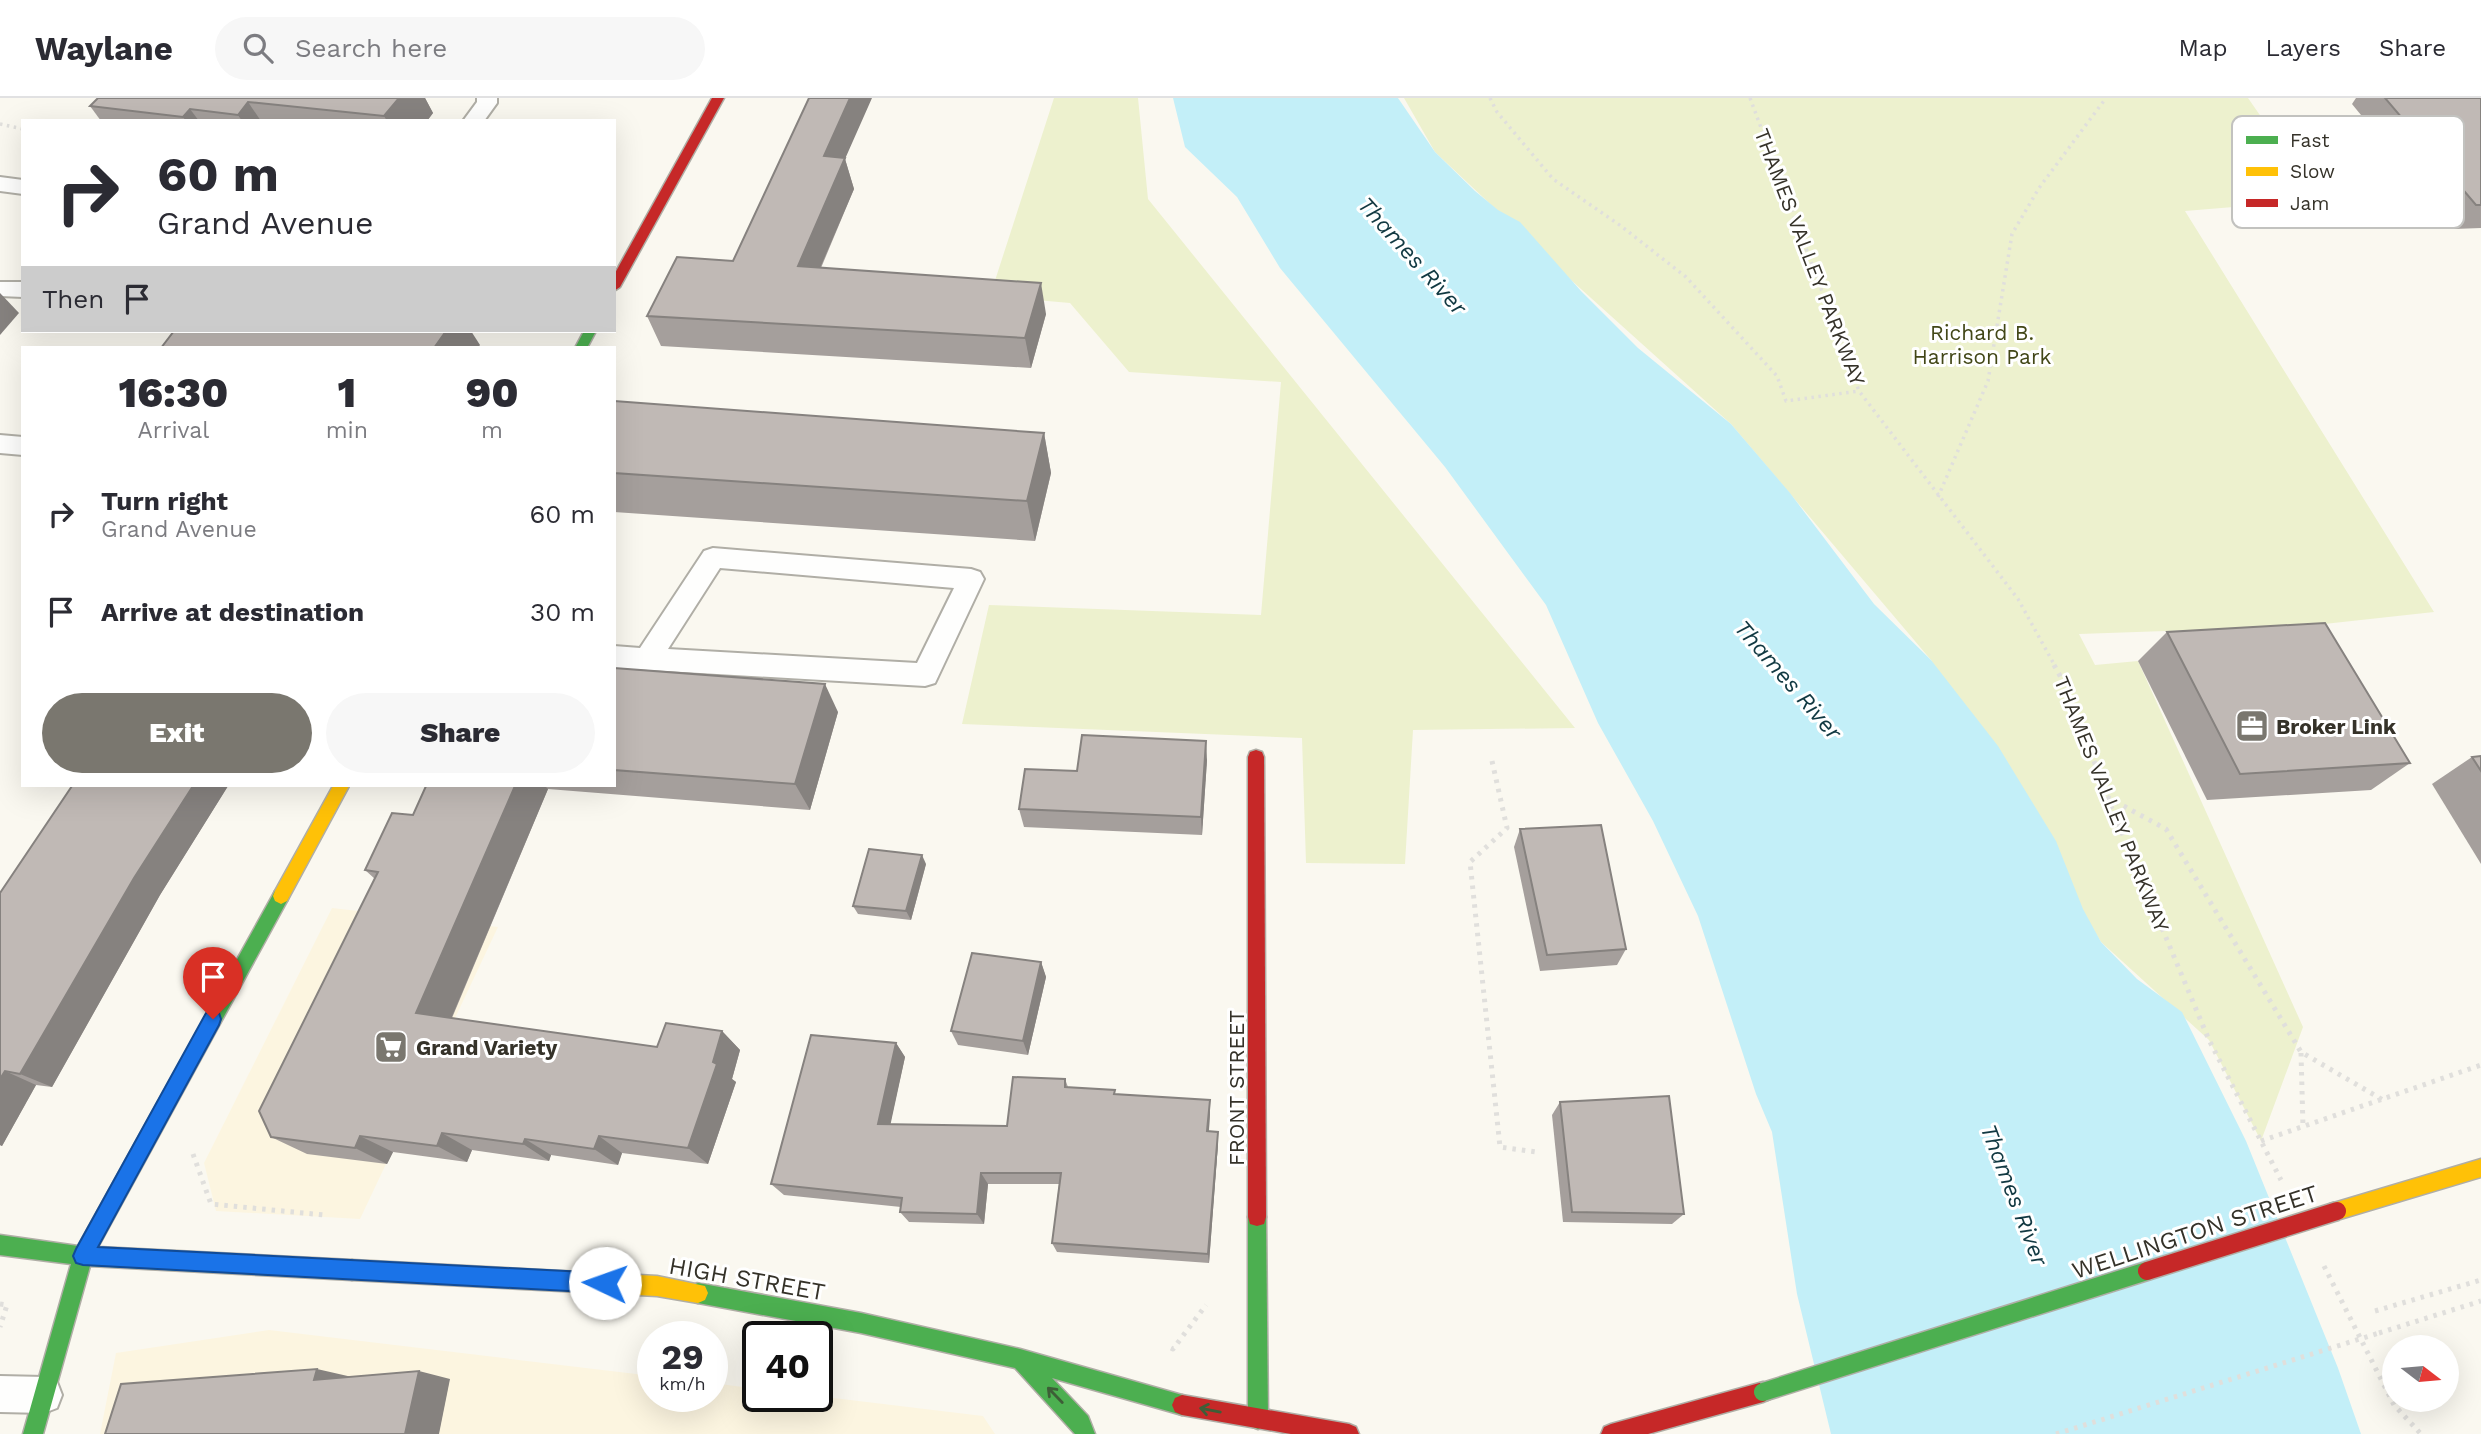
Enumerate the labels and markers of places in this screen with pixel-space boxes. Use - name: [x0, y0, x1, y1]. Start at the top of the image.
- office icon: Broker Link: [2233, 707, 2271, 745]
- place label: Broker Link: [2276, 714, 2397, 739]
- pin: [183, 947, 243, 1019]
- supermarket icon: Grand Variety: [372, 1028, 410, 1066]
- place label: Grand Variety: [416, 1035, 557, 1060]

